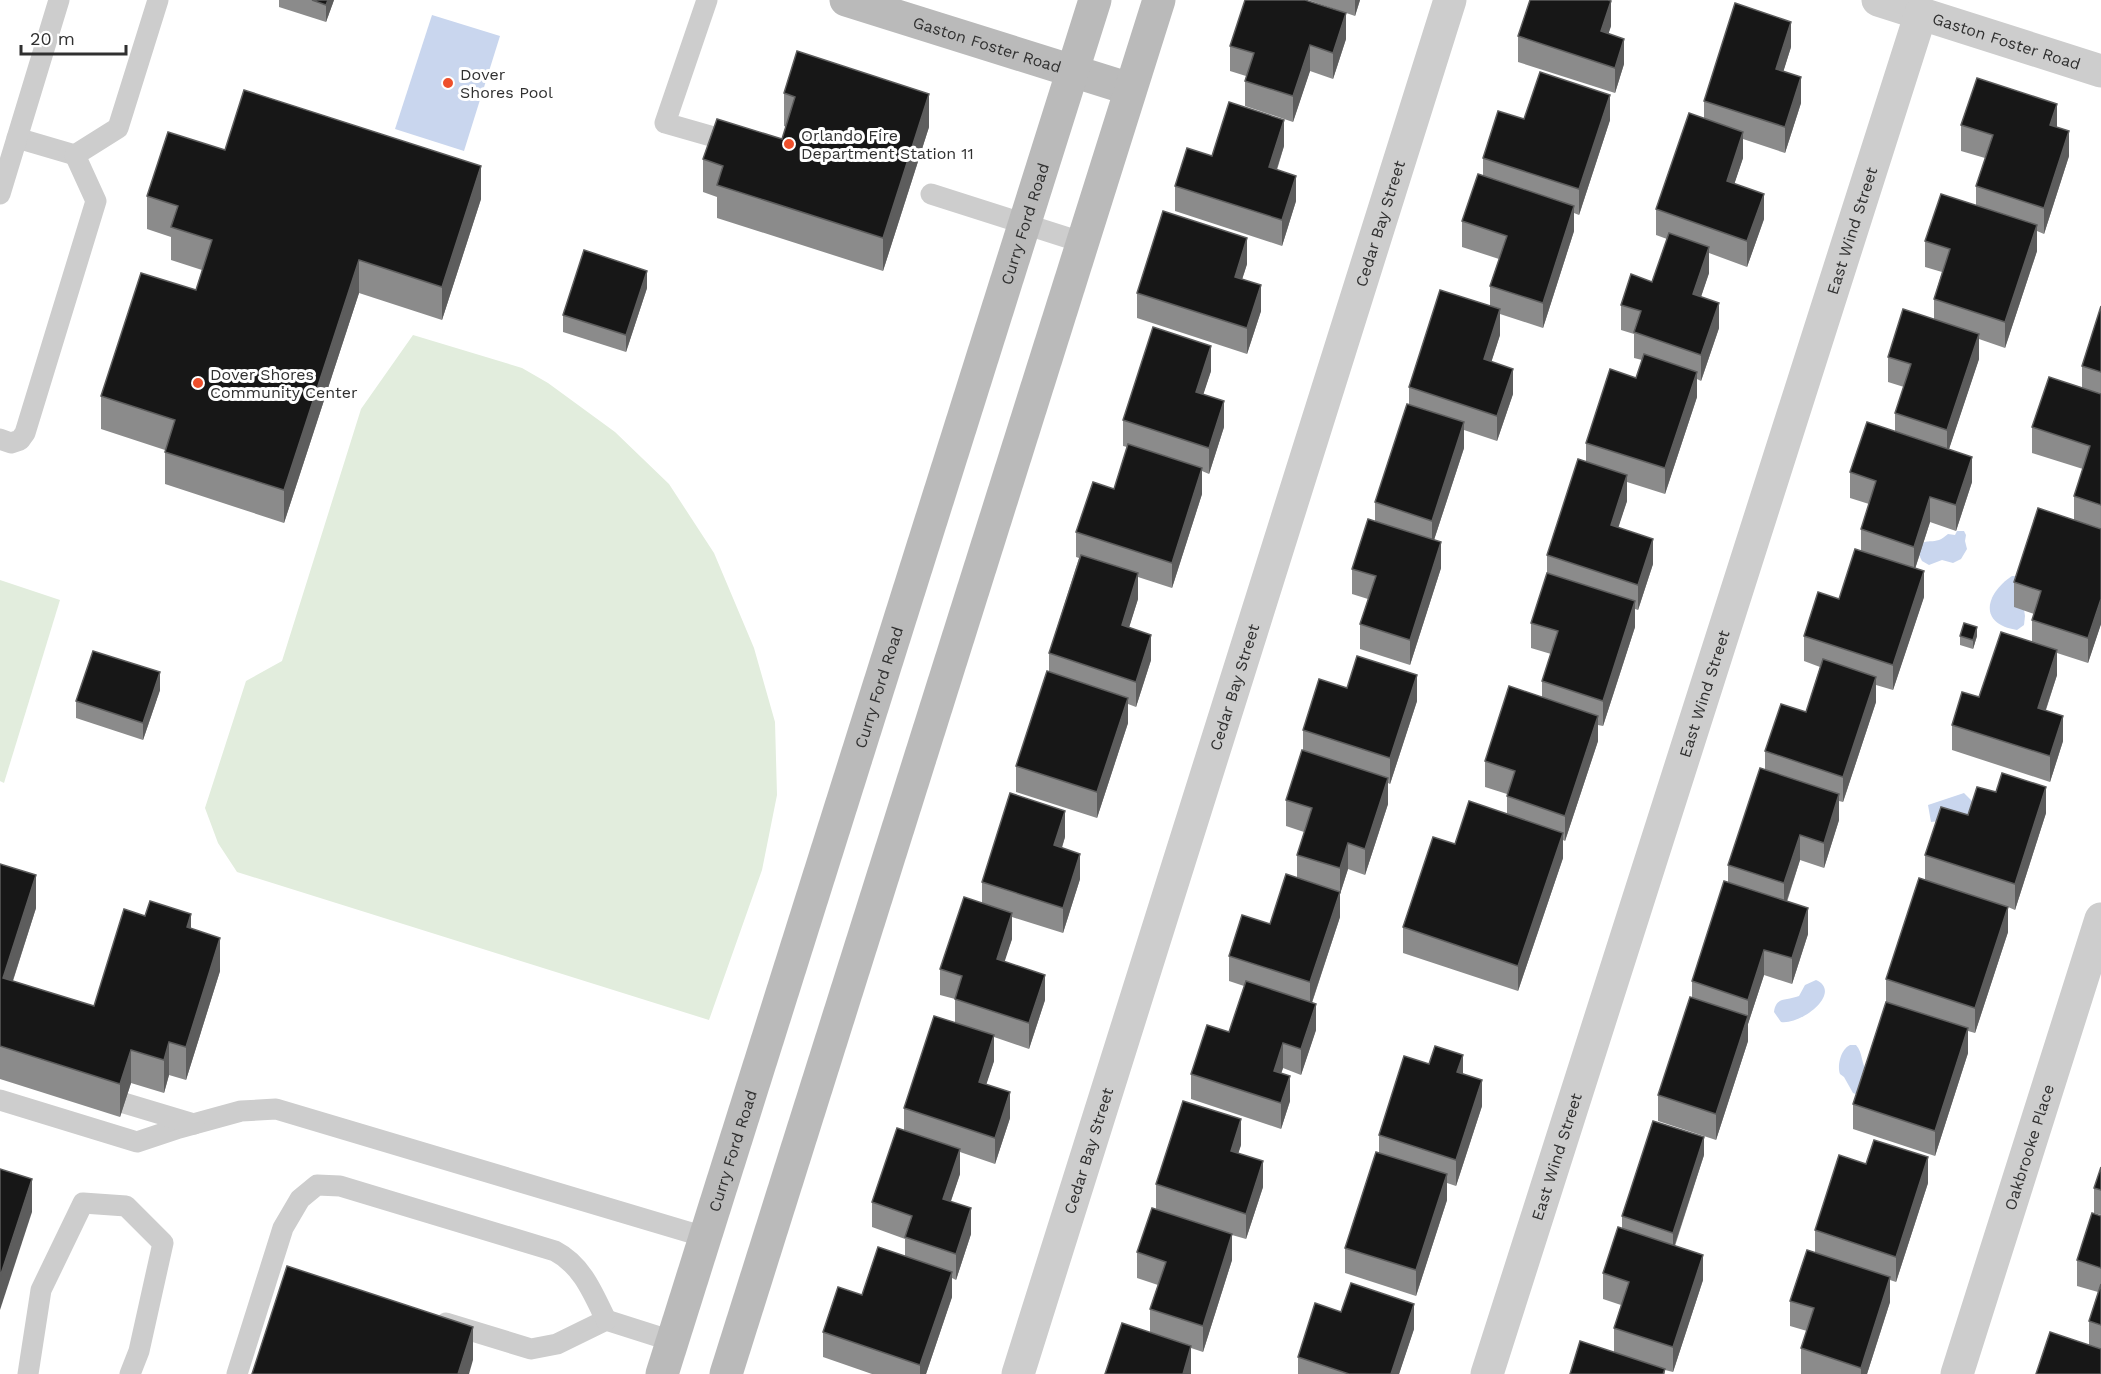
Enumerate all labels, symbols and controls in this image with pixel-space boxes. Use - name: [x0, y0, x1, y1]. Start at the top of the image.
- street label: Gaston Foster Road: [1930, 8, 2083, 73]
- street label: Gaston Foster Road: [911, 12, 1064, 76]
- scale bar: [21, 18, 126, 56]
- text: 20 m: [30, 28, 75, 49]
- place label: Dover Shores Pool: [460, 65, 553, 102]
- marker: Dover Shores Pool: [441, 76, 455, 90]
- place label: Orlando Fire Department Station 11: [801, 126, 974, 163]
- marker: Orlando Fire Department Station 11: [782, 137, 796, 151]
- street label: Cedar Bay Street: [1351, 158, 1409, 289]
- street label: Curry Ford Road: [996, 161, 1053, 287]
- street label: East Wind Street: [1822, 164, 1881, 297]
- place label: Dover Shores Community Center: [210, 365, 358, 402]
- marker: Dover Shores Community Center: [191, 376, 205, 390]
- street label: Cedar Bay Street: [1205, 621, 1263, 753]
- street label: Curry Ford Road: [850, 624, 907, 751]
- street label: East Wind Street: [1675, 627, 1733, 760]
- street label: Oakbrooke Place: [2000, 1082, 2058, 1212]
- street label: Cedar Bay Street: [1059, 1085, 1117, 1216]
- street label: Curry Ford Road: [704, 1088, 760, 1214]
- street label: East Wind Street: [1527, 1090, 1586, 1223]

